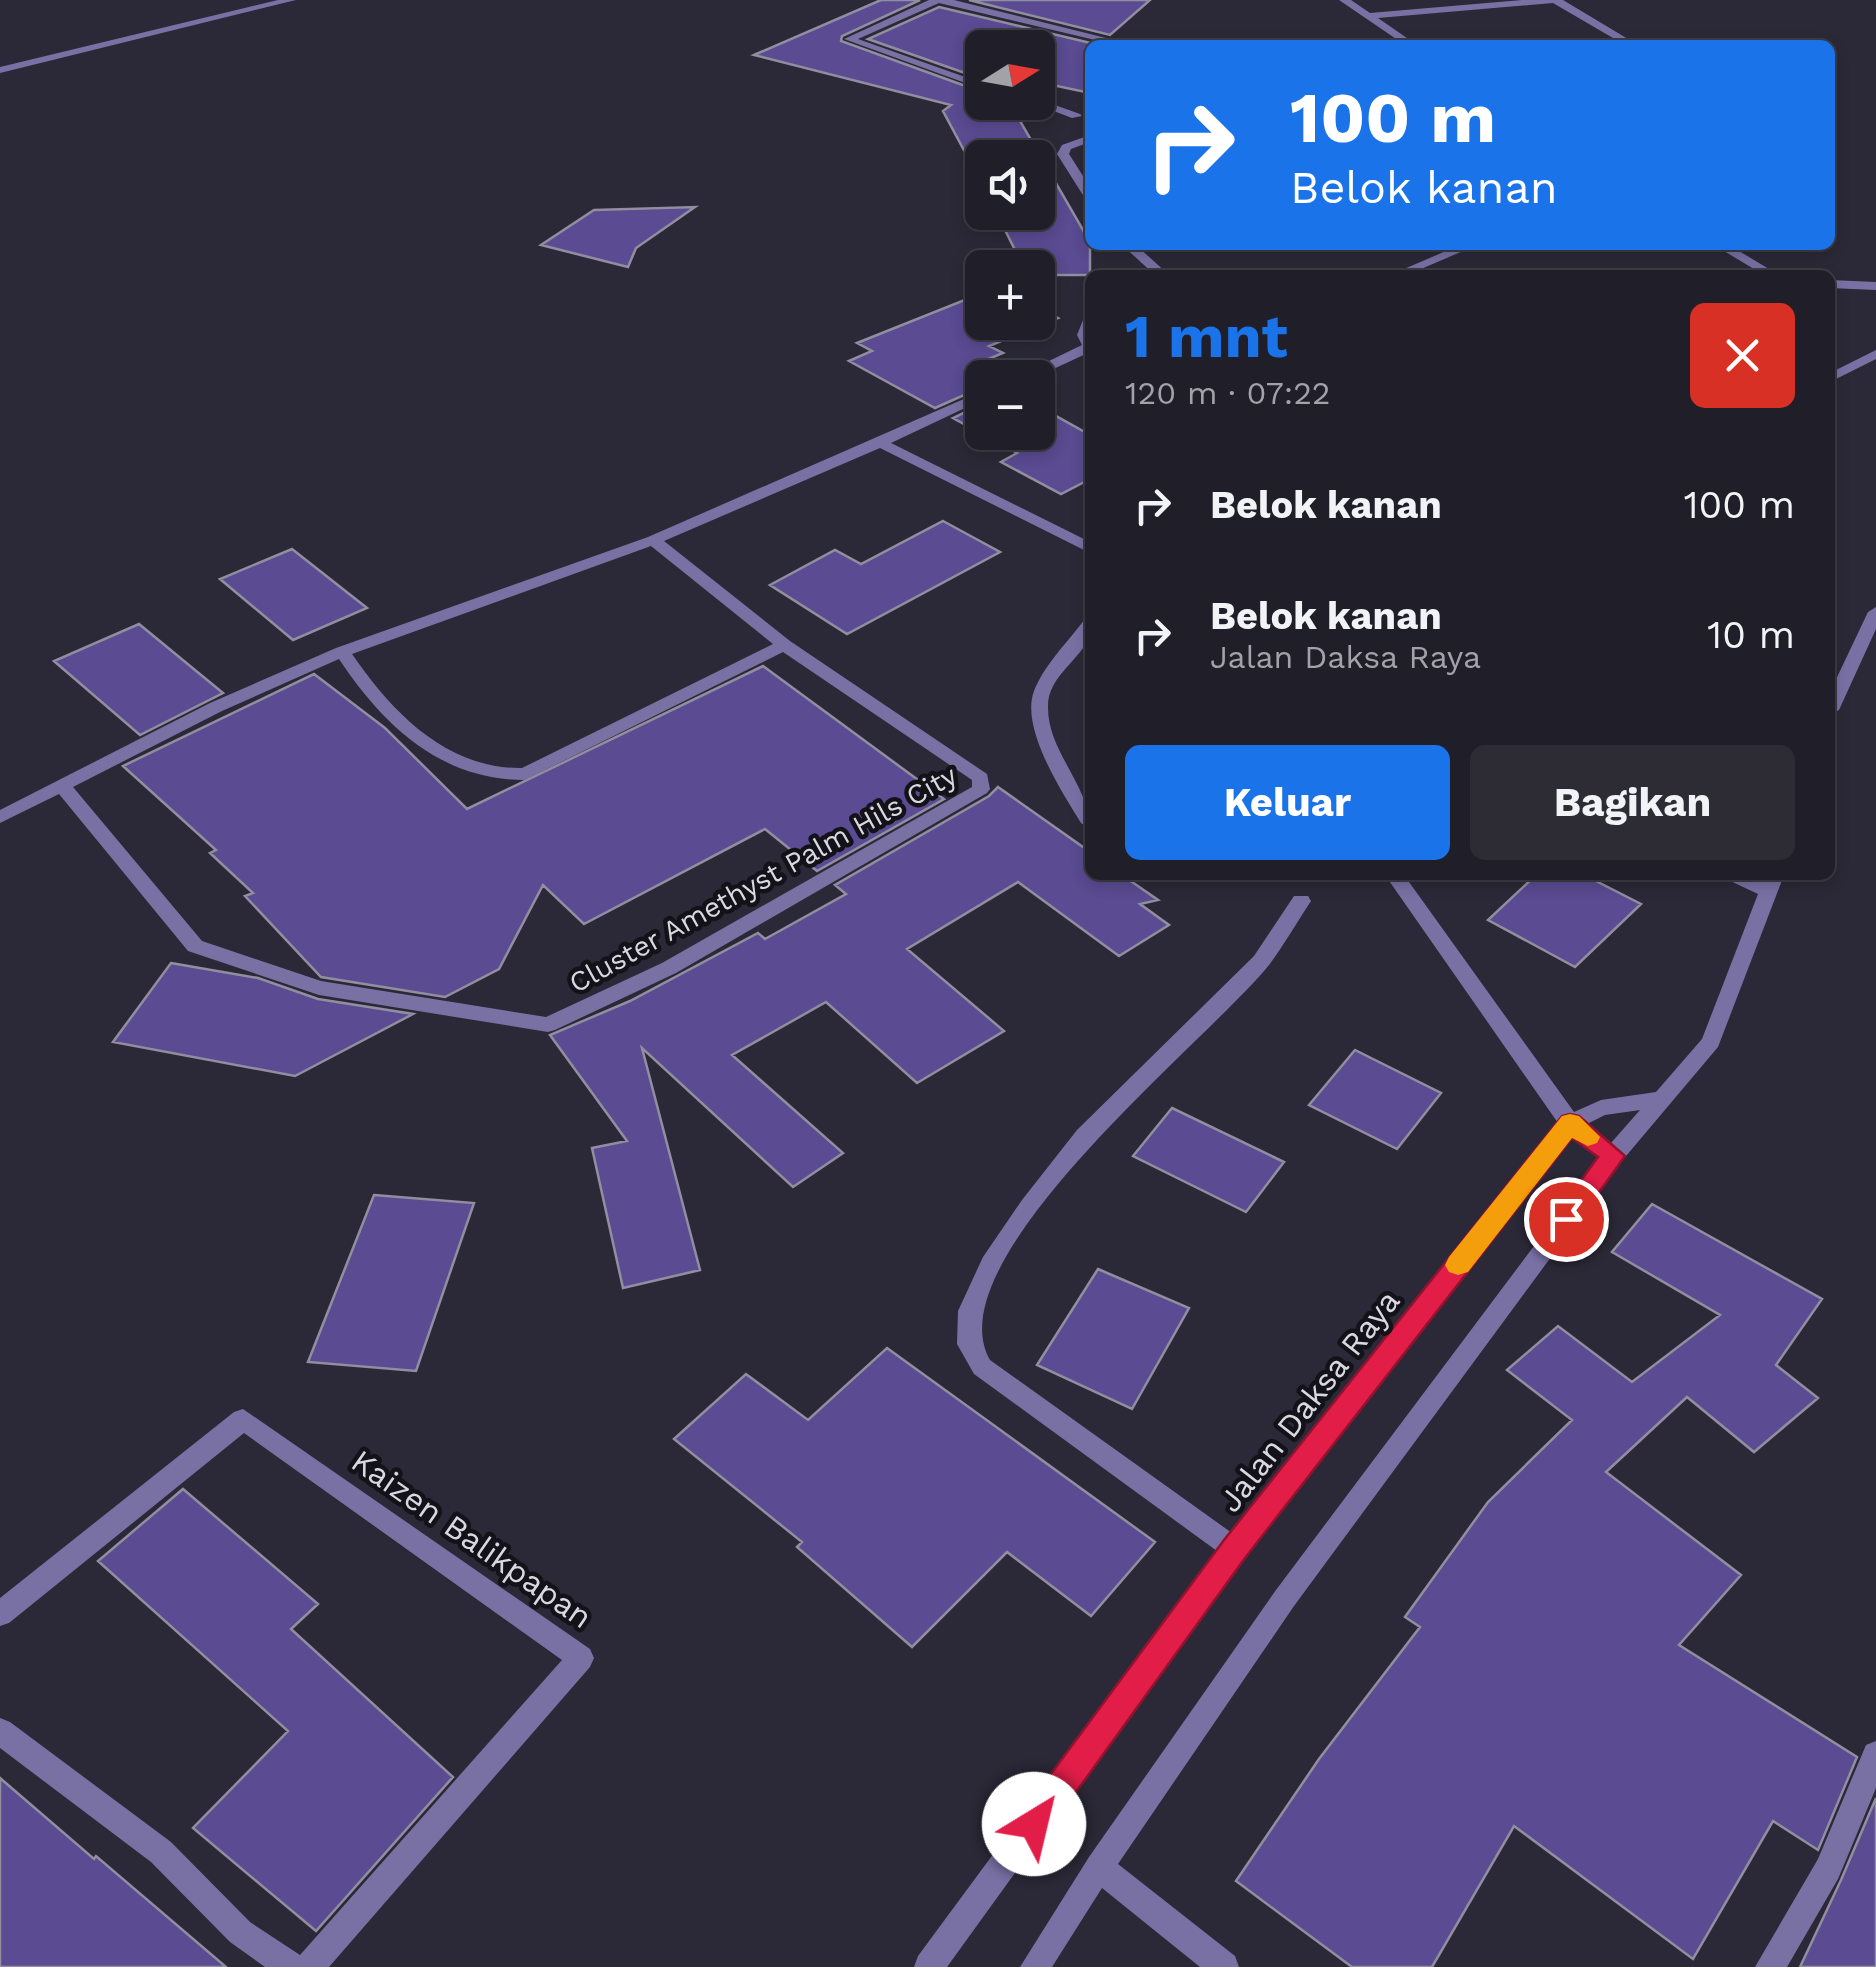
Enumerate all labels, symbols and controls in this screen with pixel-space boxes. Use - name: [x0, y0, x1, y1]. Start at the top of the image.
- north arrow: [965, 30, 1055, 120]
- map controls: [965, 30, 1055, 450]
- text: 100 m: [1290, 77, 1496, 159]
- icon: right: [1125, 80, 1255, 210]
- button: sound: [965, 140, 1055, 230]
- text: Belok kanan: [1290, 161, 1558, 214]
- button: +: [965, 250, 1055, 340]
- text: 1 mnt: [1125, 301, 1288, 372]
- button: close: [1690, 303, 1795, 408]
- button: −: [965, 360, 1055, 450]
- text: 120 m · 07:22: [1125, 374, 1331, 412]
- icon: right: [1125, 478, 1180, 533]
- text: Belok kanan: [1210, 483, 1442, 527]
- text: 100 m: [1684, 483, 1795, 527]
- text: Belok kanan: [1210, 594, 1442, 638]
- icon: right: [1125, 608, 1180, 663]
- text: 10 m: [1707, 613, 1795, 657]
- text: Jalan Daksa Raya: [1210, 638, 1481, 676]
- button: Keluar: [1125, 745, 1450, 860]
- button: Bagikan: [1470, 745, 1795, 860]
- street label: Cluster Amethyst Palm Hils City: [563, 758, 963, 1000]
- pin: [1524, 1177, 1609, 1262]
- icon: arrive: [1539, 1192, 1594, 1247]
- street label: Jalan Daksa Raya: [1211, 1282, 1407, 1520]
- street label: Kaizen Balikpapan: [344, 1442, 600, 1636]
- position arrow: [982, 1772, 1086, 1876]

